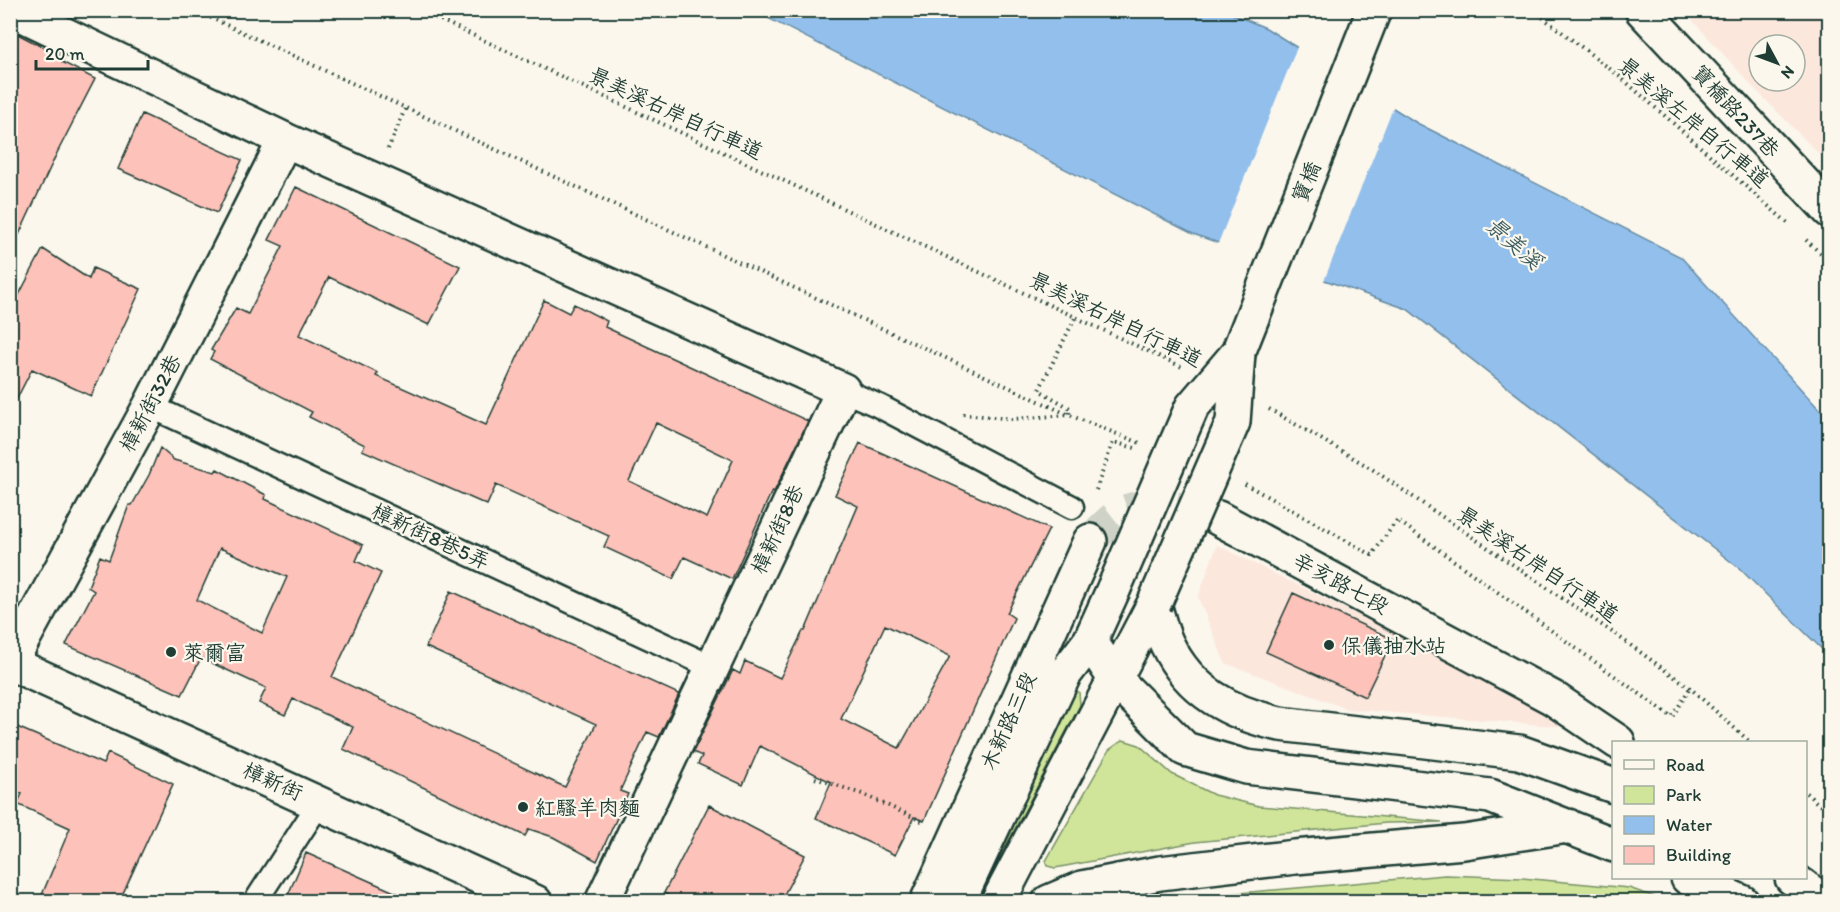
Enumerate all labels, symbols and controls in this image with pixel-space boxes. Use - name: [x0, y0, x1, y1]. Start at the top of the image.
- scale bar: [36, 33, 148, 71]
- north arrow: [1747, 33, 1807, 93]
- text: 20 m: [45, 43, 85, 65]
- street label: 景美溪左岸自行車道: [1614, 52, 1774, 192]
- street label: 寶橋路237巷: [1687, 60, 1785, 162]
- street label: 景美溪右岸自行車道: [585, 62, 767, 164]
- text: N: [1777, 62, 1799, 83]
- street label: 寶橋: [1287, 158, 1325, 206]
- water label: 景美溪: [1480, 211, 1549, 275]
- street label: 景美溪右岸自行車道: [1026, 266, 1206, 372]
- street label: 樟新街32巷: [114, 350, 186, 456]
- street label: 樟新街8巷: [745, 480, 809, 578]
- street label: 樟新街8巷5弄: [368, 498, 494, 574]
- street label: 景美溪右岸自行車道: [1453, 501, 1623, 627]
- street label: 辛亥路七段: [1289, 547, 1393, 619]
- place label: 保儀抽水站: [1341, 633, 1446, 658]
- marker: 保儀抽水站: [1322, 638, 1336, 652]
- place label: 萊爾富: [183, 640, 246, 665]
- marker: 萊爾富: [164, 645, 178, 659]
- street label: 木新路三段: [975, 668, 1041, 774]
- legend: [1612, 741, 1807, 879]
- text: Road: [1666, 754, 1705, 776]
- street label: 樟新街: [239, 757, 307, 805]
- text: Park: [1666, 784, 1701, 806]
- place label: 紅騷羊肉麵: [535, 795, 640, 820]
- marker: 紅騷羊肉麵: [516, 800, 530, 814]
- text: Water: [1666, 814, 1712, 836]
- text: Building: [1666, 844, 1732, 866]

